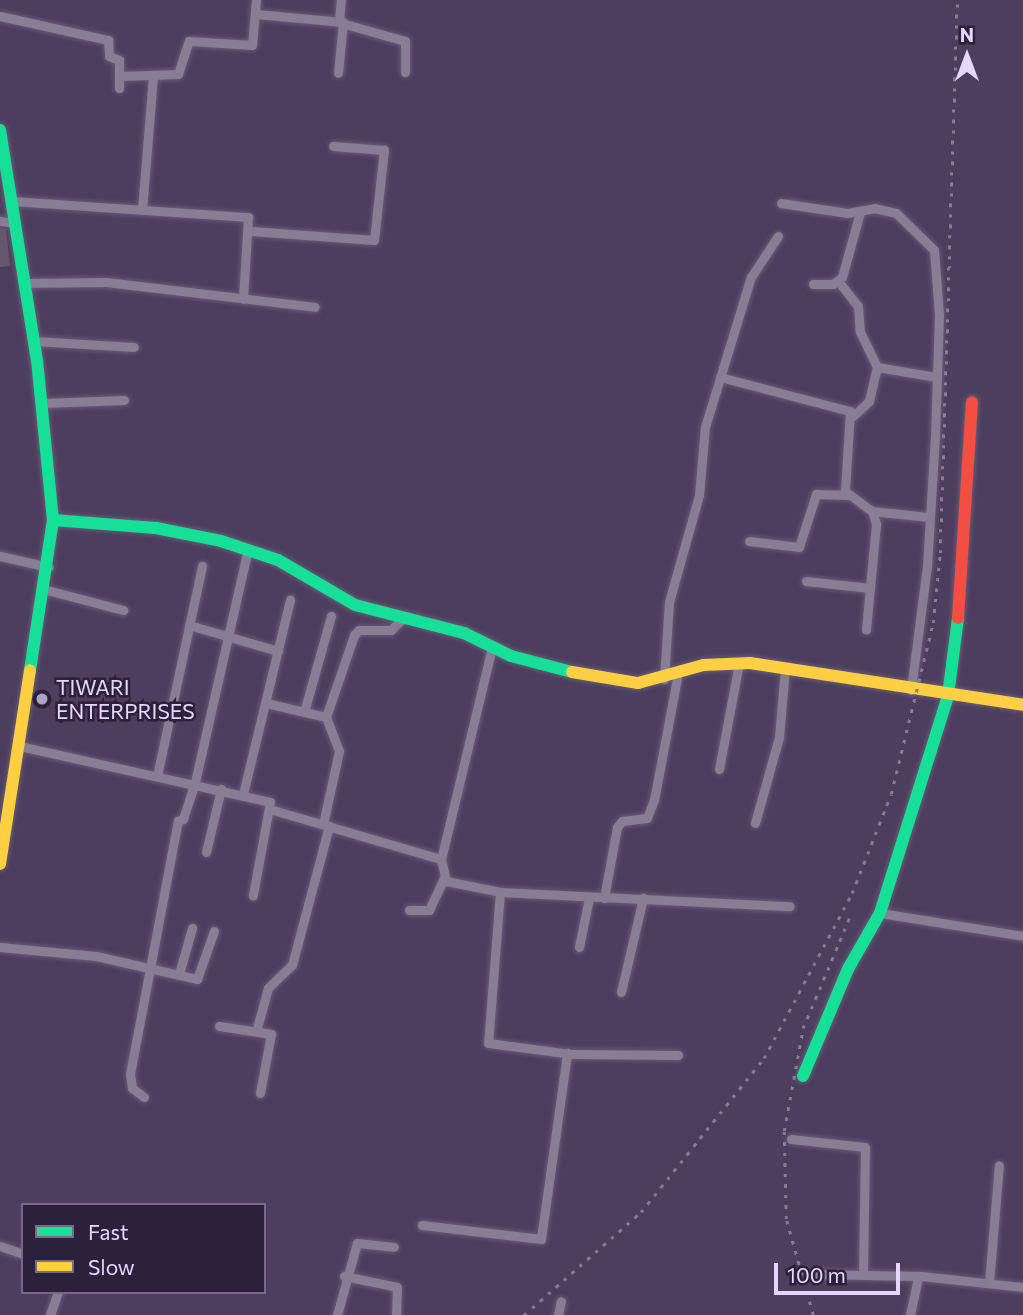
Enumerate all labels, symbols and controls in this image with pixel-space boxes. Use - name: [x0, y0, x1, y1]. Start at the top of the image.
- north arrow: [932, 21, 1002, 91]
- text: N: [960, 23, 974, 46]
- place label: TIWARI ENTERPRISES: [56, 674, 195, 724]
- marker: TIWARI ENTERPRISES: [34, 691, 50, 707]
- legend: [21, 1203, 266, 1294]
- text: Fast: [88, 1219, 129, 1244]
- scale bar: [778, 1248, 904, 1292]
- text: Slow: [88, 1254, 135, 1279]
- text: 100 m: [787, 1262, 846, 1287]

